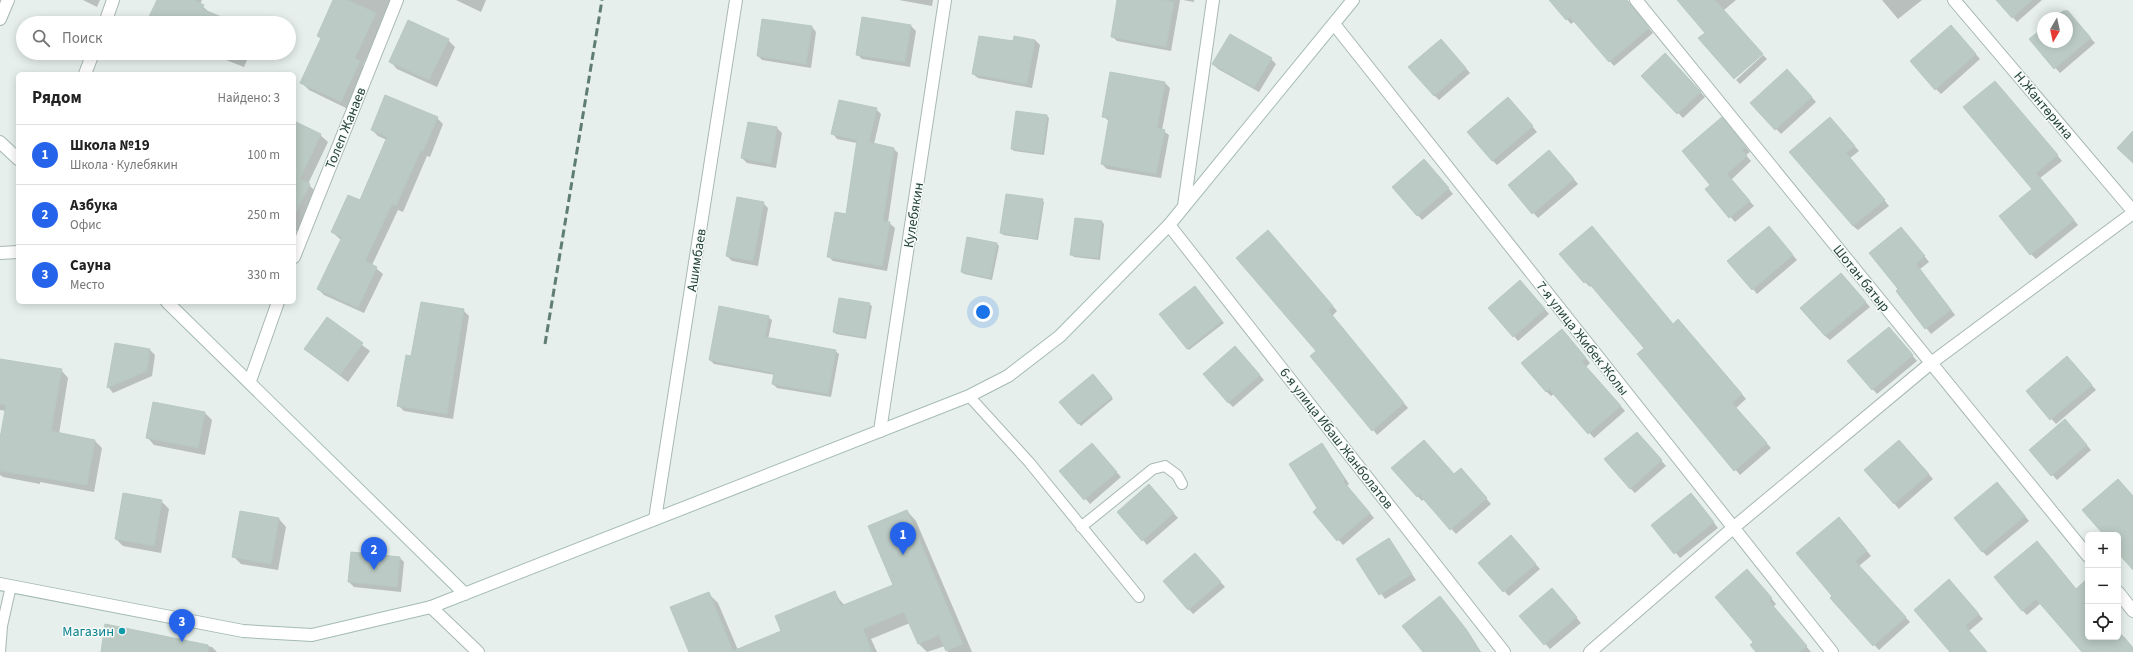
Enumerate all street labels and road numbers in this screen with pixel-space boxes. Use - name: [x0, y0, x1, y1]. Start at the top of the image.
- street label: Н.Жантөрина: [2009, 67, 2078, 144]
- street label: Толеп Жанаев: [320, 84, 371, 172]
- street label: Кулебякин: [899, 181, 929, 249]
- street label: Ашимбаев: [682, 227, 712, 293]
- street label: Шотан батыр: [1828, 241, 1895, 317]
- street label: 7-я улица Жибек Жолы: [1531, 277, 1633, 400]
- street label: 6-я улица Ибаш Жанболатов: [1275, 364, 1398, 514]

